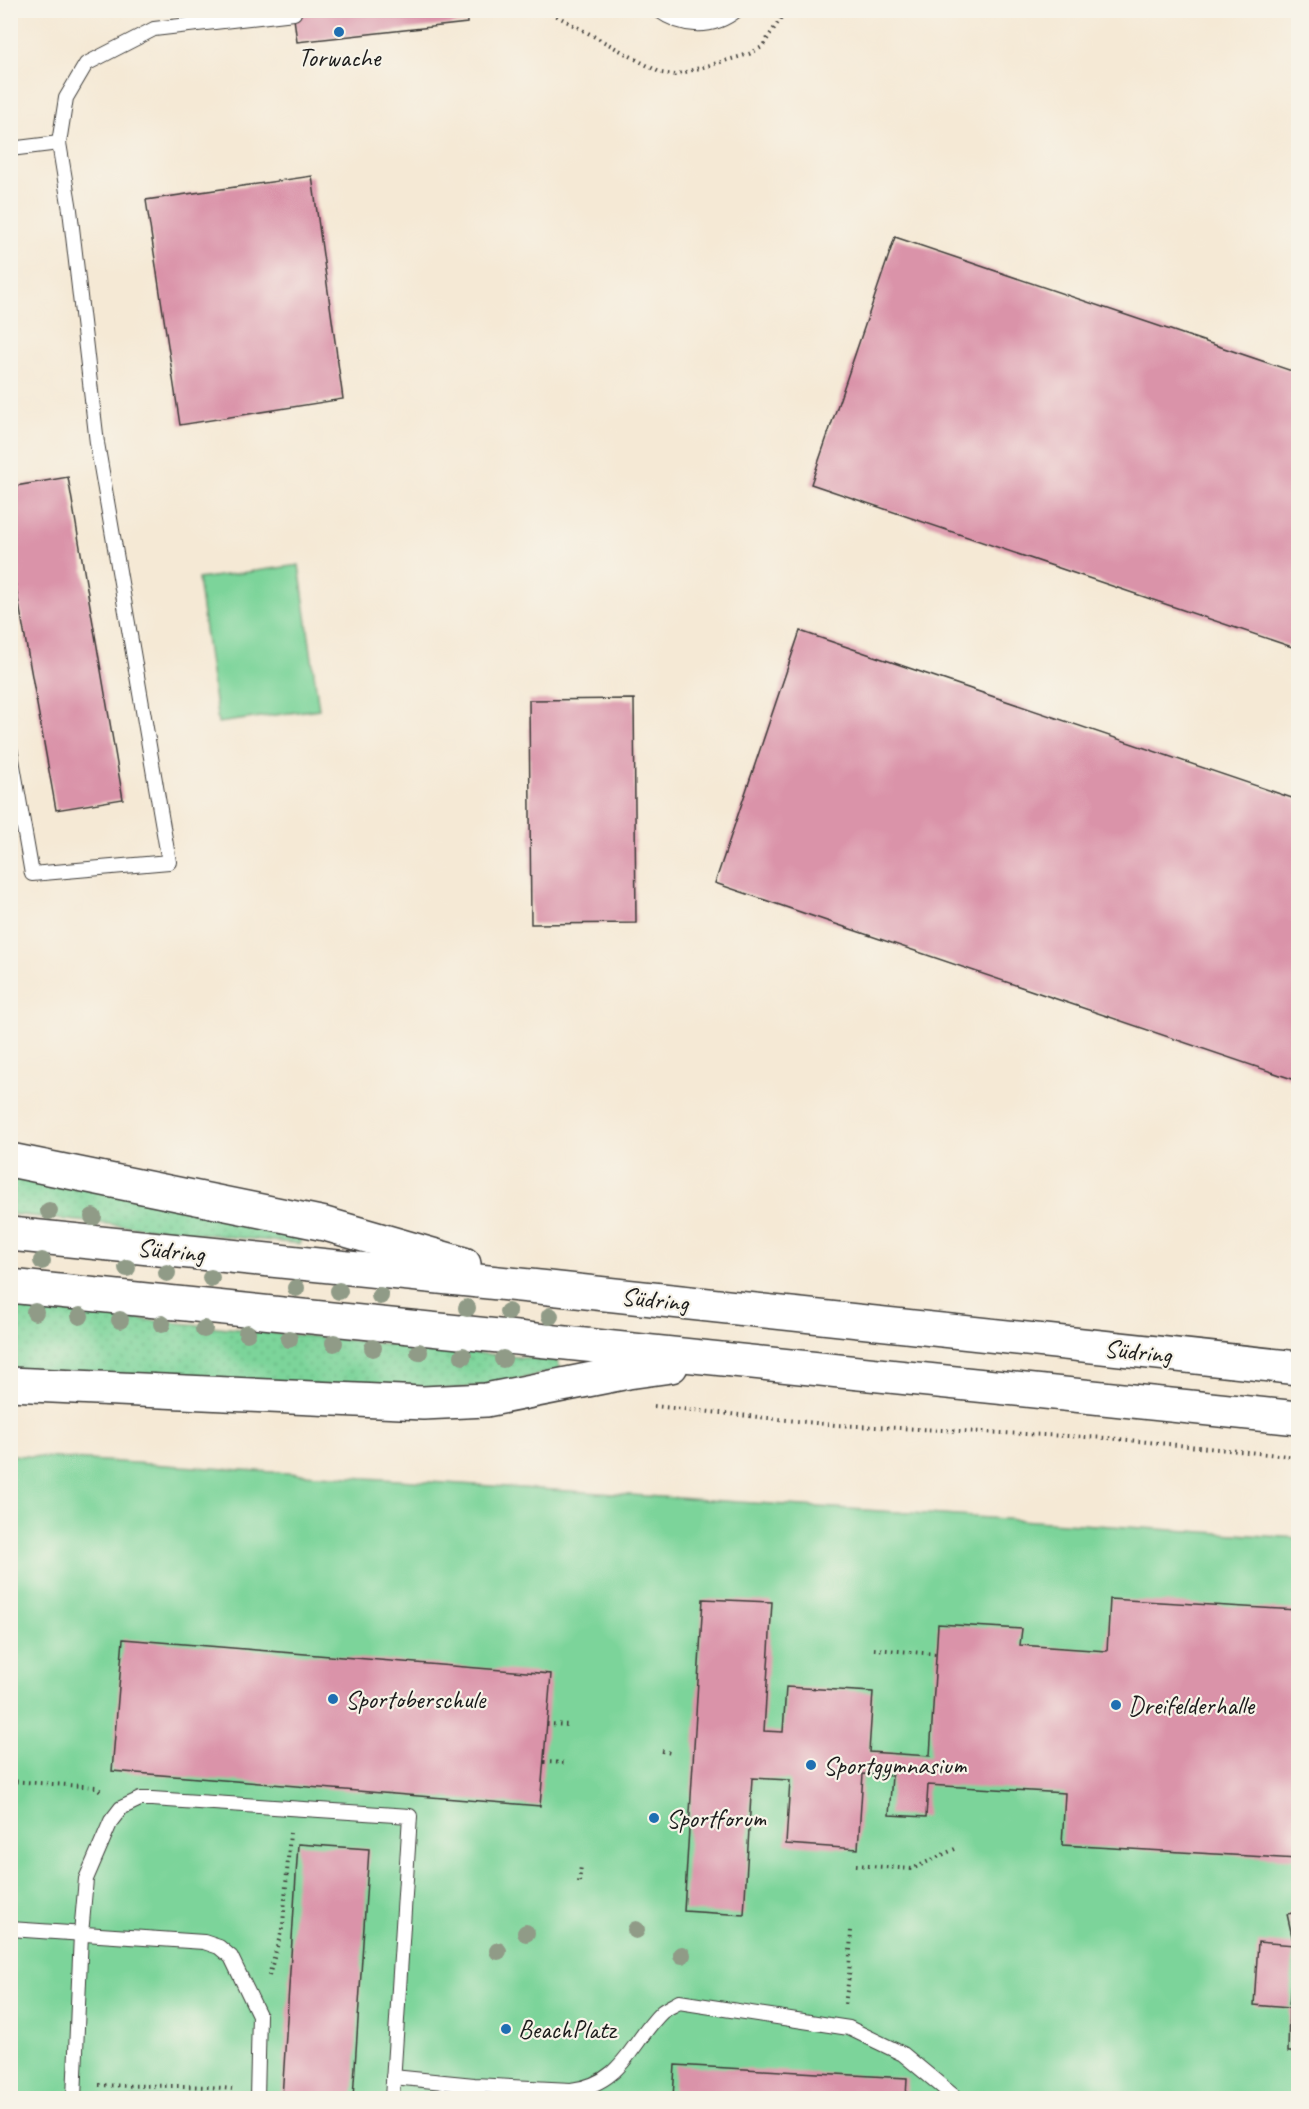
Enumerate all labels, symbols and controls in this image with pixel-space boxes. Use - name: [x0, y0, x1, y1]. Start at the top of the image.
- marker: Torwache: [332, 25, 346, 39]
- place label: Torwache: [298, 41, 382, 74]
- street label: Südring: [136, 1231, 208, 1271]
- street label: Südring: [620, 1280, 692, 1320]
- street label: Südring: [1103, 1332, 1175, 1372]
- place label: Sportoberschule: [345, 1683, 487, 1716]
- place label: Dreifelderhalle: [1128, 1689, 1255, 1722]
- marker: Sportoberschule: [326, 1692, 340, 1706]
- marker: Dreifelderhalle: [1109, 1698, 1123, 1712]
- place label: Sportgymnasium: [823, 1749, 968, 1782]
- marker: Sportgymnasium: [804, 1758, 818, 1772]
- place label: Sportforum: [666, 1802, 767, 1835]
- marker: Sportforum: [647, 1811, 661, 1825]
- place label: BeachPlatz: [518, 2013, 618, 2046]
- marker: BeachPlatz: [499, 2022, 513, 2036]

